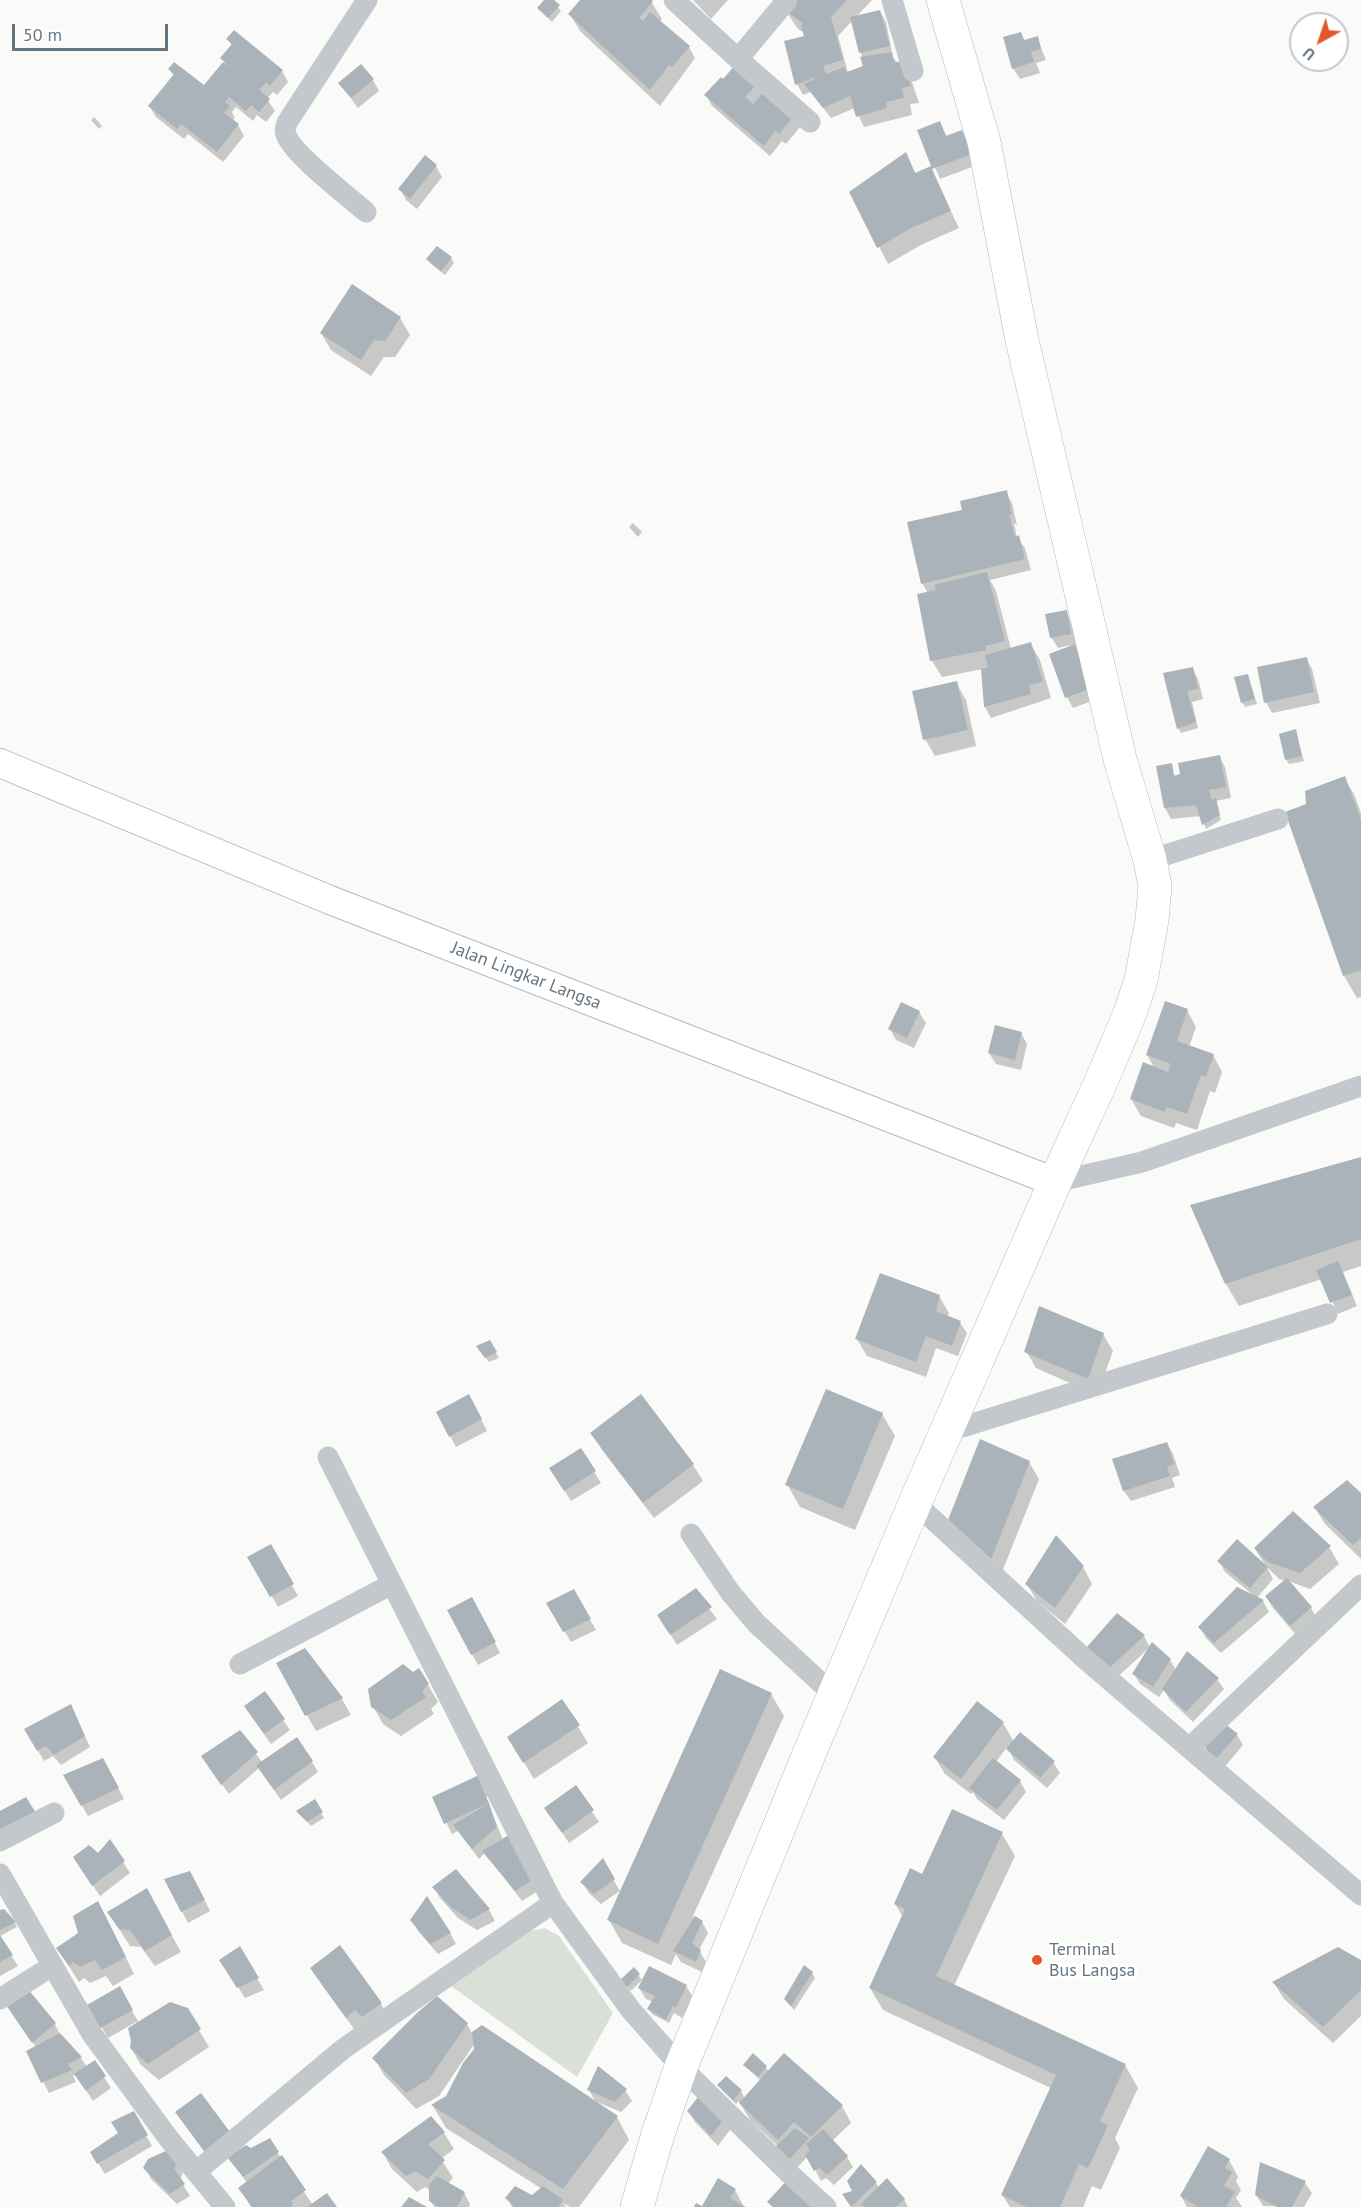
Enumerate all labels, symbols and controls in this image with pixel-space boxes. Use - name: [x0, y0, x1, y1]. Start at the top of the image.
- scale bar: [15, 12, 171, 50]
- north arrow: [1289, 12, 1349, 72]
- text: 50 m: [23, 23, 62, 46]
- text: U: [1298, 43, 1319, 65]
- street label: Jalan Lingkar Langsa: [448, 937, 604, 1015]
- place label: Terminal Bus Langsa: [1049, 1939, 1135, 1982]
- marker: Terminal Bus Langsa: [1030, 1953, 1044, 1967]

